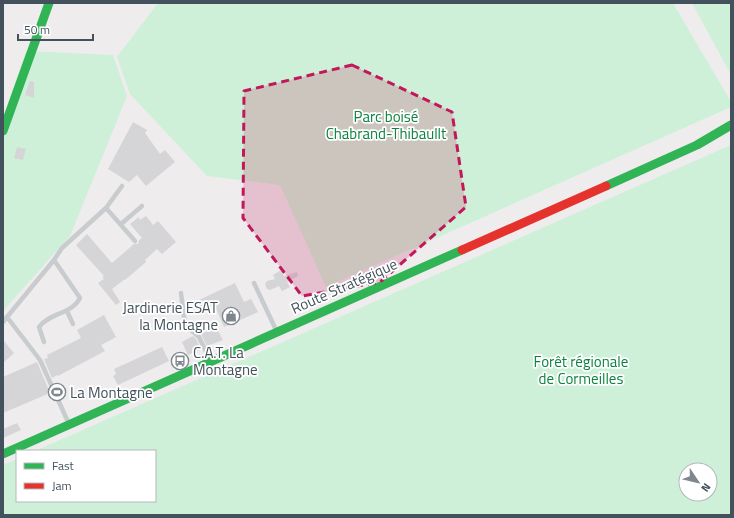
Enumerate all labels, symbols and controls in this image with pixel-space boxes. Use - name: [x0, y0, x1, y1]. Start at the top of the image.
- scale bar: [18, 16, 93, 42]
- text: 50 m: [24, 20, 50, 39]
- park label: Parc boisé Chabrand-Thibaullt: [326, 105, 447, 145]
- street label: Route Stratégique: [287, 252, 401, 320]
- place label: Jardinerie ESAT la Montagne: [123, 296, 218, 336]
- shop icon: Jardinerie ESAT la Montagne: [221, 306, 241, 326]
- place label: C.A.T. La Montagne: [193, 341, 258, 381]
- park label: Forêt régionale de Cormeilles: [534, 350, 628, 390]
- bus stop icon: C.A.T. La Montagne: [170, 351, 190, 371]
- place label: La Montagne: [70, 381, 153, 404]
- sports icon: La Montagne: [47, 382, 67, 402]
- legend: [16, 450, 156, 502]
- text: Fast: [52, 456, 75, 475]
- north arrow: [678, 462, 718, 502]
- text: Jam: [52, 476, 72, 495]
- text: N: [697, 480, 715, 495]

